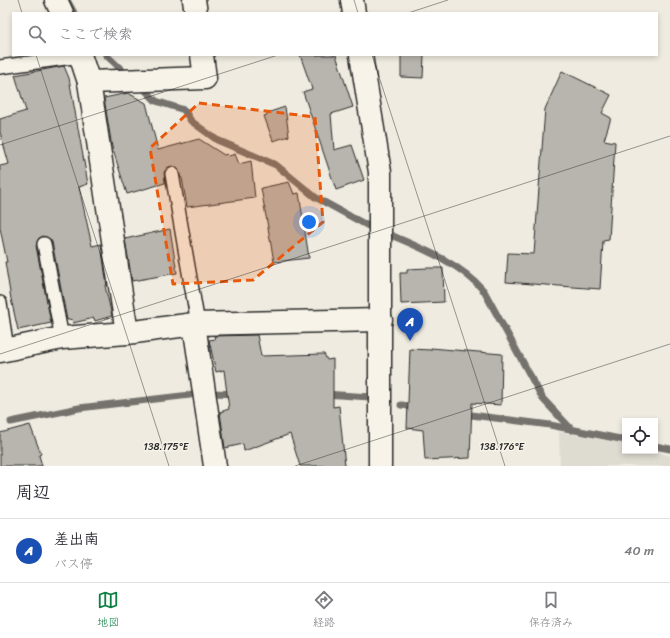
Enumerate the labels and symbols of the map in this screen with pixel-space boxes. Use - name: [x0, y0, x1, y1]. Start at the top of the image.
- your location: [299, 212, 319, 232]
- pin: A: [397, 308, 423, 341]
- text: 138.175°E: [144, 438, 190, 456]
- text: 138.176°E: [480, 438, 526, 456]

